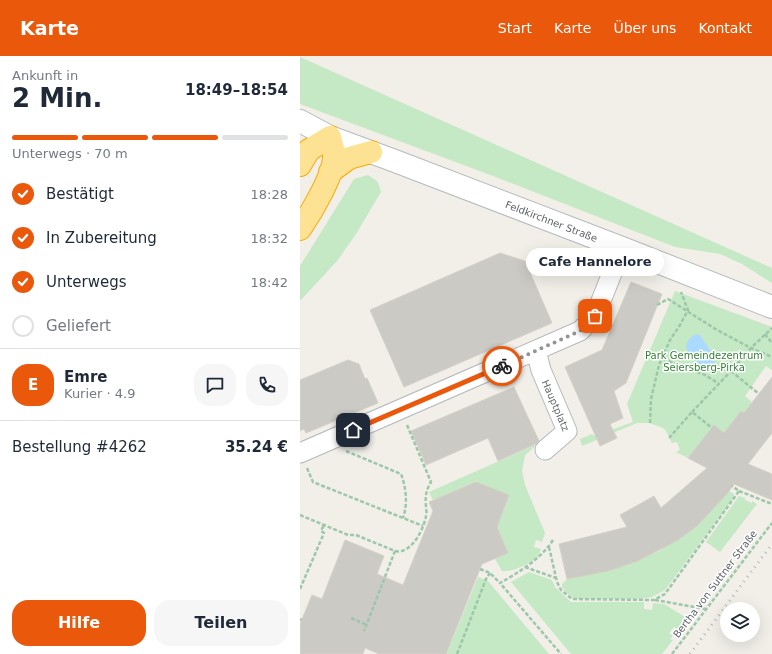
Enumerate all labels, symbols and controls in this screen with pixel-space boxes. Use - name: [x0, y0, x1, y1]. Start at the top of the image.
- text: Karte: [20, 17, 79, 39]
- text: Start: [498, 20, 532, 36]
- text: Karte: [554, 20, 591, 36]
- text: Über uns: [613, 20, 676, 36]
- text: Kontakt: [698, 20, 752, 36]
- text: Ankunft in: [12, 68, 78, 83]
- text: 18:49–18:54: [185, 81, 288, 99]
- text: 2 Min.: [12, 83, 102, 113]
- text: Unterwegs · 70 m: [12, 146, 128, 161]
- icon: check: [12, 183, 34, 205]
- text: Bestätigt: [46, 185, 114, 203]
- text: 18:28: [251, 187, 288, 202]
- street label: Feldkirchner Straße: [504, 198, 599, 244]
- icon: check: [12, 227, 34, 249]
- text: In Zubereitung: [46, 229, 157, 247]
- text: 18:32: [251, 231, 288, 246]
- callout: Cafe Hannelore: [526, 248, 664, 276]
- text: Cafe Hannelore: [539, 254, 651, 269]
- icon: check: [12, 271, 34, 293]
- text: Unterwegs: [46, 273, 127, 291]
- text: 18:42: [251, 275, 288, 290]
- pin: [578, 299, 612, 333]
- icon: bag: [584, 305, 606, 327]
- text: Geliefert: [46, 317, 111, 335]
- courier: [482, 346, 522, 386]
- park label: Park Gemeindezentrum Seiersberg-Pirka: [645, 350, 763, 373]
- icon: bike: [491, 355, 513, 377]
- button: chat: [194, 364, 236, 406]
- button: phone: [246, 364, 288, 406]
- text: Emre: [64, 368, 107, 386]
- text: E: [28, 376, 38, 394]
- street label: Hauptplatz: [540, 378, 572, 433]
- text: Kurier · 4.9: [64, 386, 136, 401]
- pin: [336, 413, 370, 447]
- icon: home: [342, 419, 364, 441]
- text: Bestellung #4262: [12, 438, 147, 456]
- text: 35.24 €: [225, 438, 288, 456]
- street label: Bertha von Suttner Straße: [671, 528, 759, 640]
- button: Hilfe: [12, 600, 146, 646]
- button: Teilen: [154, 600, 288, 646]
- map controls: [720, 602, 760, 642]
- button: layers: [720, 602, 760, 642]

